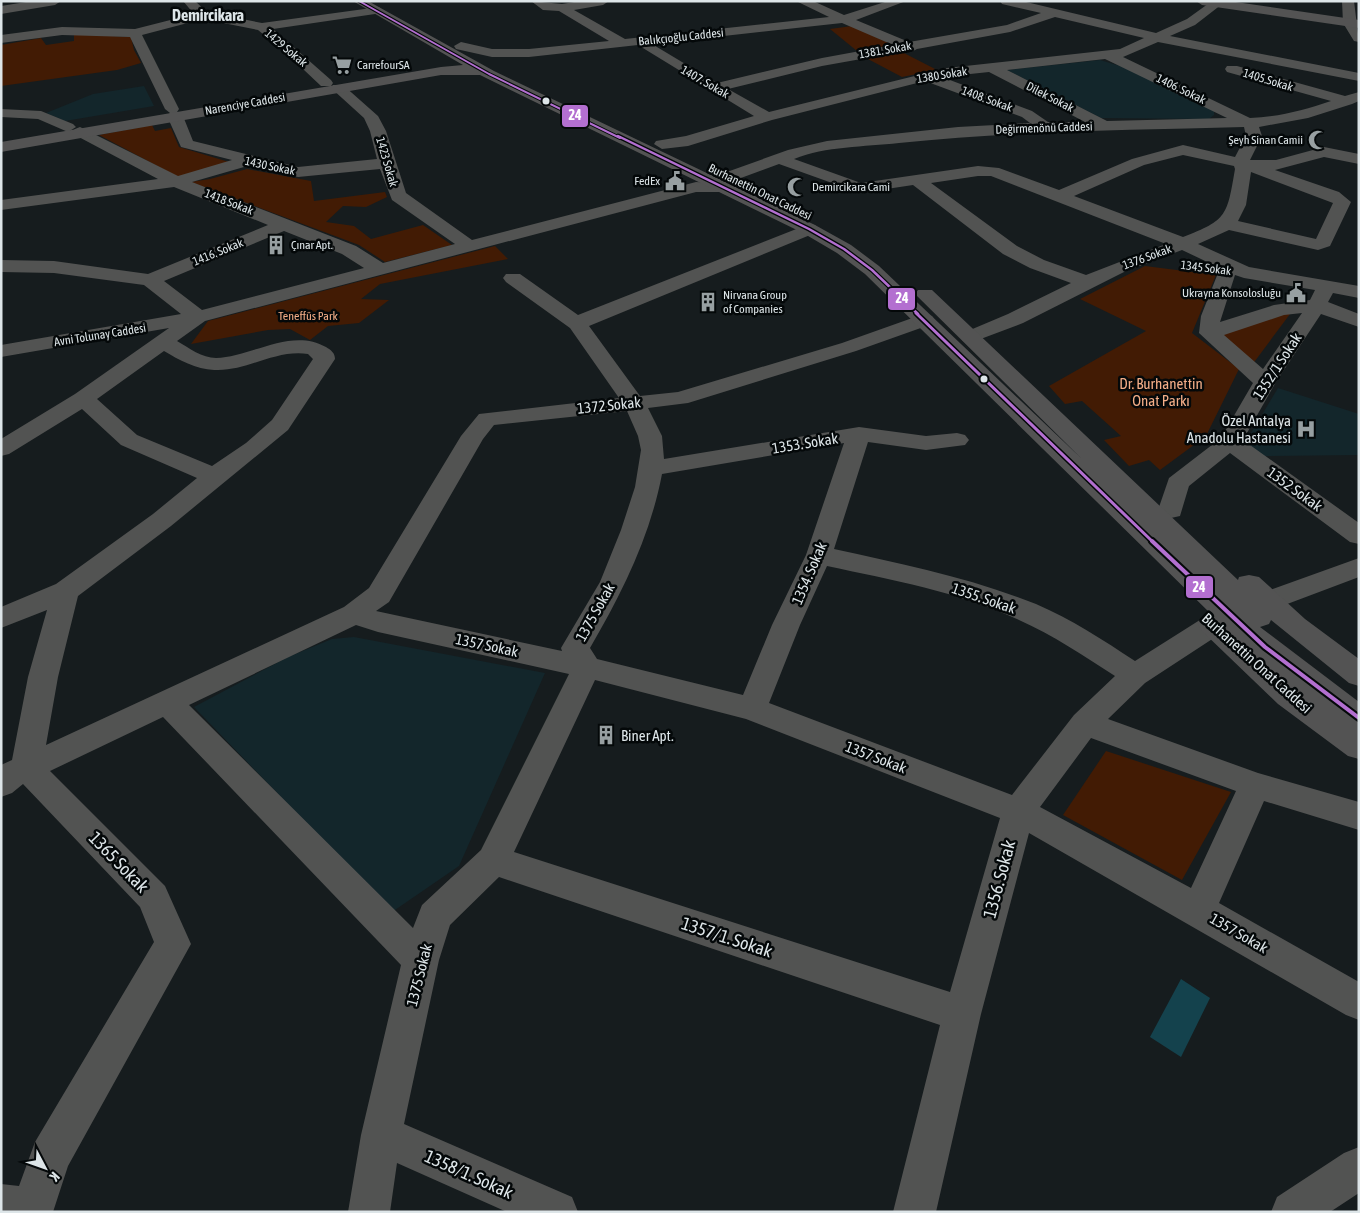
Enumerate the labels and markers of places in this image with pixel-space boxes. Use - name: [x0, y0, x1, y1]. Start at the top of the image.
- supermarket icon: CarrefourSA: [331, 54, 353, 76]
- place label: CarrefourSA: [357, 58, 410, 72]
- unlabelled marker: [541, 96, 551, 106]
- mosque icon: Şeyh Sinan Camii: [1307, 129, 1329, 151]
- place label: Şeyh Sinan Camii: [1228, 133, 1303, 147]
- public building icon: FedEx: [664, 170, 686, 192]
- place label: FedEx: [634, 174, 660, 188]
- mosque icon: Demircikara Cami: [786, 176, 808, 198]
- place label: Demircikara Cami: [812, 180, 890, 194]
- building icon: Çınar Apt.: [265, 234, 287, 256]
- place label: Çınar Apt.: [291, 238, 333, 252]
- public building icon: Ukrayna Konsolosluğu: [1285, 282, 1307, 304]
- place label: Ukrayna Konsolosluğu: [1182, 286, 1281, 300]
- place label: Nirvana Group of Companies: [723, 288, 787, 316]
- building icon: Nirvana Group of Companies: [697, 291, 719, 313]
- unlabelled marker: [979, 374, 989, 384]
- place label: Özel Antalya Anadolu Hastanesi: [1187, 412, 1291, 446]
- hospital icon: Özel Antalya Anadolu Hastanesi: [1295, 418, 1317, 440]
- building icon: Biner Apt.: [595, 724, 617, 746]
- place label: Biner Apt.: [621, 727, 674, 744]

